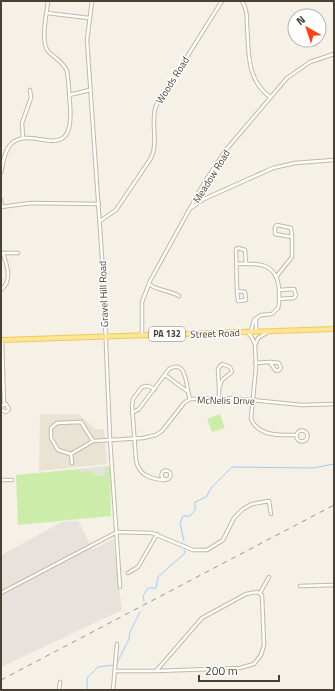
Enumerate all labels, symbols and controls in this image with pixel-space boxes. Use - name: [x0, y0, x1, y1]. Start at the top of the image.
- north arrow: [287, 8, 327, 48]
- text: N: [293, 12, 309, 29]
- street label: Woods Road: [152, 54, 193, 107]
- street label: Meadow Road: [189, 147, 234, 206]
- street label: Gravel Hill Road: [95, 261, 112, 327]
- street label: Street Road: [190, 325, 240, 342]
- road number: PA 132: [149, 327, 185, 341]
- street label: McNelis Drive: [197, 392, 255, 409]
- scale bar: [199, 657, 279, 683]
- text: 200 m: [205, 661, 238, 680]

